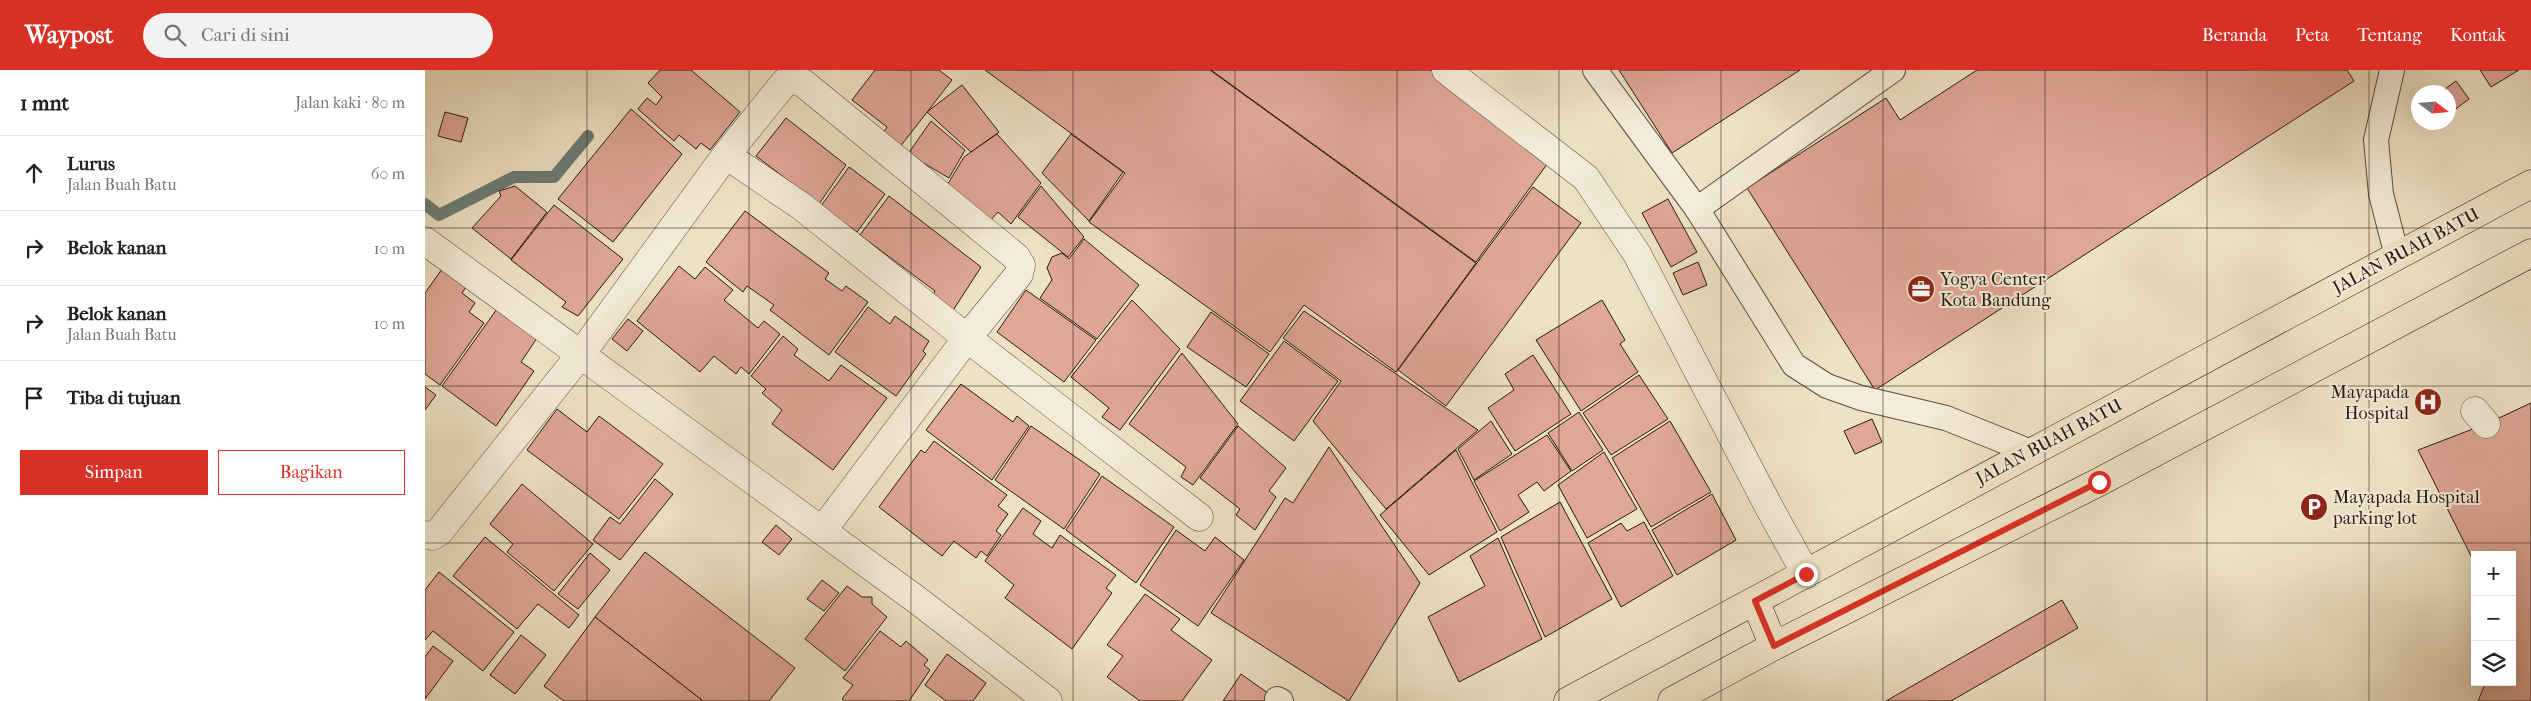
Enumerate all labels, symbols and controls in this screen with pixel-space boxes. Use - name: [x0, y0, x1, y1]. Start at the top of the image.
- search box: [143, 13, 493, 58]
- text: Waypost: [25, 21, 113, 49]
- icon: search: [161, 21, 189, 49]
- text: Cari di sini: [201, 24, 290, 46]
- text: Beranda: [2202, 25, 2267, 46]
- text: Peta: [2295, 25, 2329, 46]
- text: Tentang: [2357, 25, 2422, 46]
- text: Kontak: [2450, 25, 2506, 46]
- north arrow: [2411, 85, 2456, 130]
- text: 1 mnt: [20, 91, 69, 115]
- text: Jalan kaki · 80 m: [295, 93, 405, 112]
- text: Lurus: [67, 153, 115, 175]
- icon: ahead: [20, 159, 48, 187]
- text: 60 m: [371, 164, 405, 183]
- text: Jalan Buah Batu: [67, 175, 176, 194]
- street label: JALAN BUAH BATU: [2327, 203, 2483, 299]
- icon: right: [20, 234, 48, 262]
- text: Belok kanan: [67, 237, 167, 259]
- text: 10 m: [374, 239, 405, 258]
- place label: Yogya Center Kota Bandung: [1939, 269, 2051, 311]
- office icon: Yogya Center Kota Bandung: [1906, 274, 1936, 304]
- text: Belok kanan: [67, 303, 167, 325]
- icon: right: [20, 309, 48, 337]
- text: 10 m: [374, 314, 405, 333]
- text: Jalan Buah Batu: [67, 325, 176, 344]
- place label: Mayapada Hospital: [2331, 382, 2410, 424]
- icon: arrive: [20, 384, 48, 412]
- text: Tiba di tujuan: [67, 387, 181, 409]
- hospital icon: Mayapada Hospital: [2413, 387, 2443, 417]
- street label: JALAN BUAH BATU: [1970, 394, 2126, 490]
- button: Simpan: [20, 450, 208, 495]
- button: Bagikan: [218, 450, 405, 495]
- route start: [2088, 471, 2111, 494]
- place label: Mayapada Hospital parking lot: [2332, 487, 2480, 529]
- parking icon: Mayapada Hospital parking lot: [2299, 492, 2329, 522]
- map controls: [2471, 551, 2516, 686]
- button: +: [2471, 551, 2516, 596]
- route end: [1795, 563, 1818, 586]
- button: −: [2471, 596, 2516, 641]
- button: layers: [2471, 641, 2516, 686]

